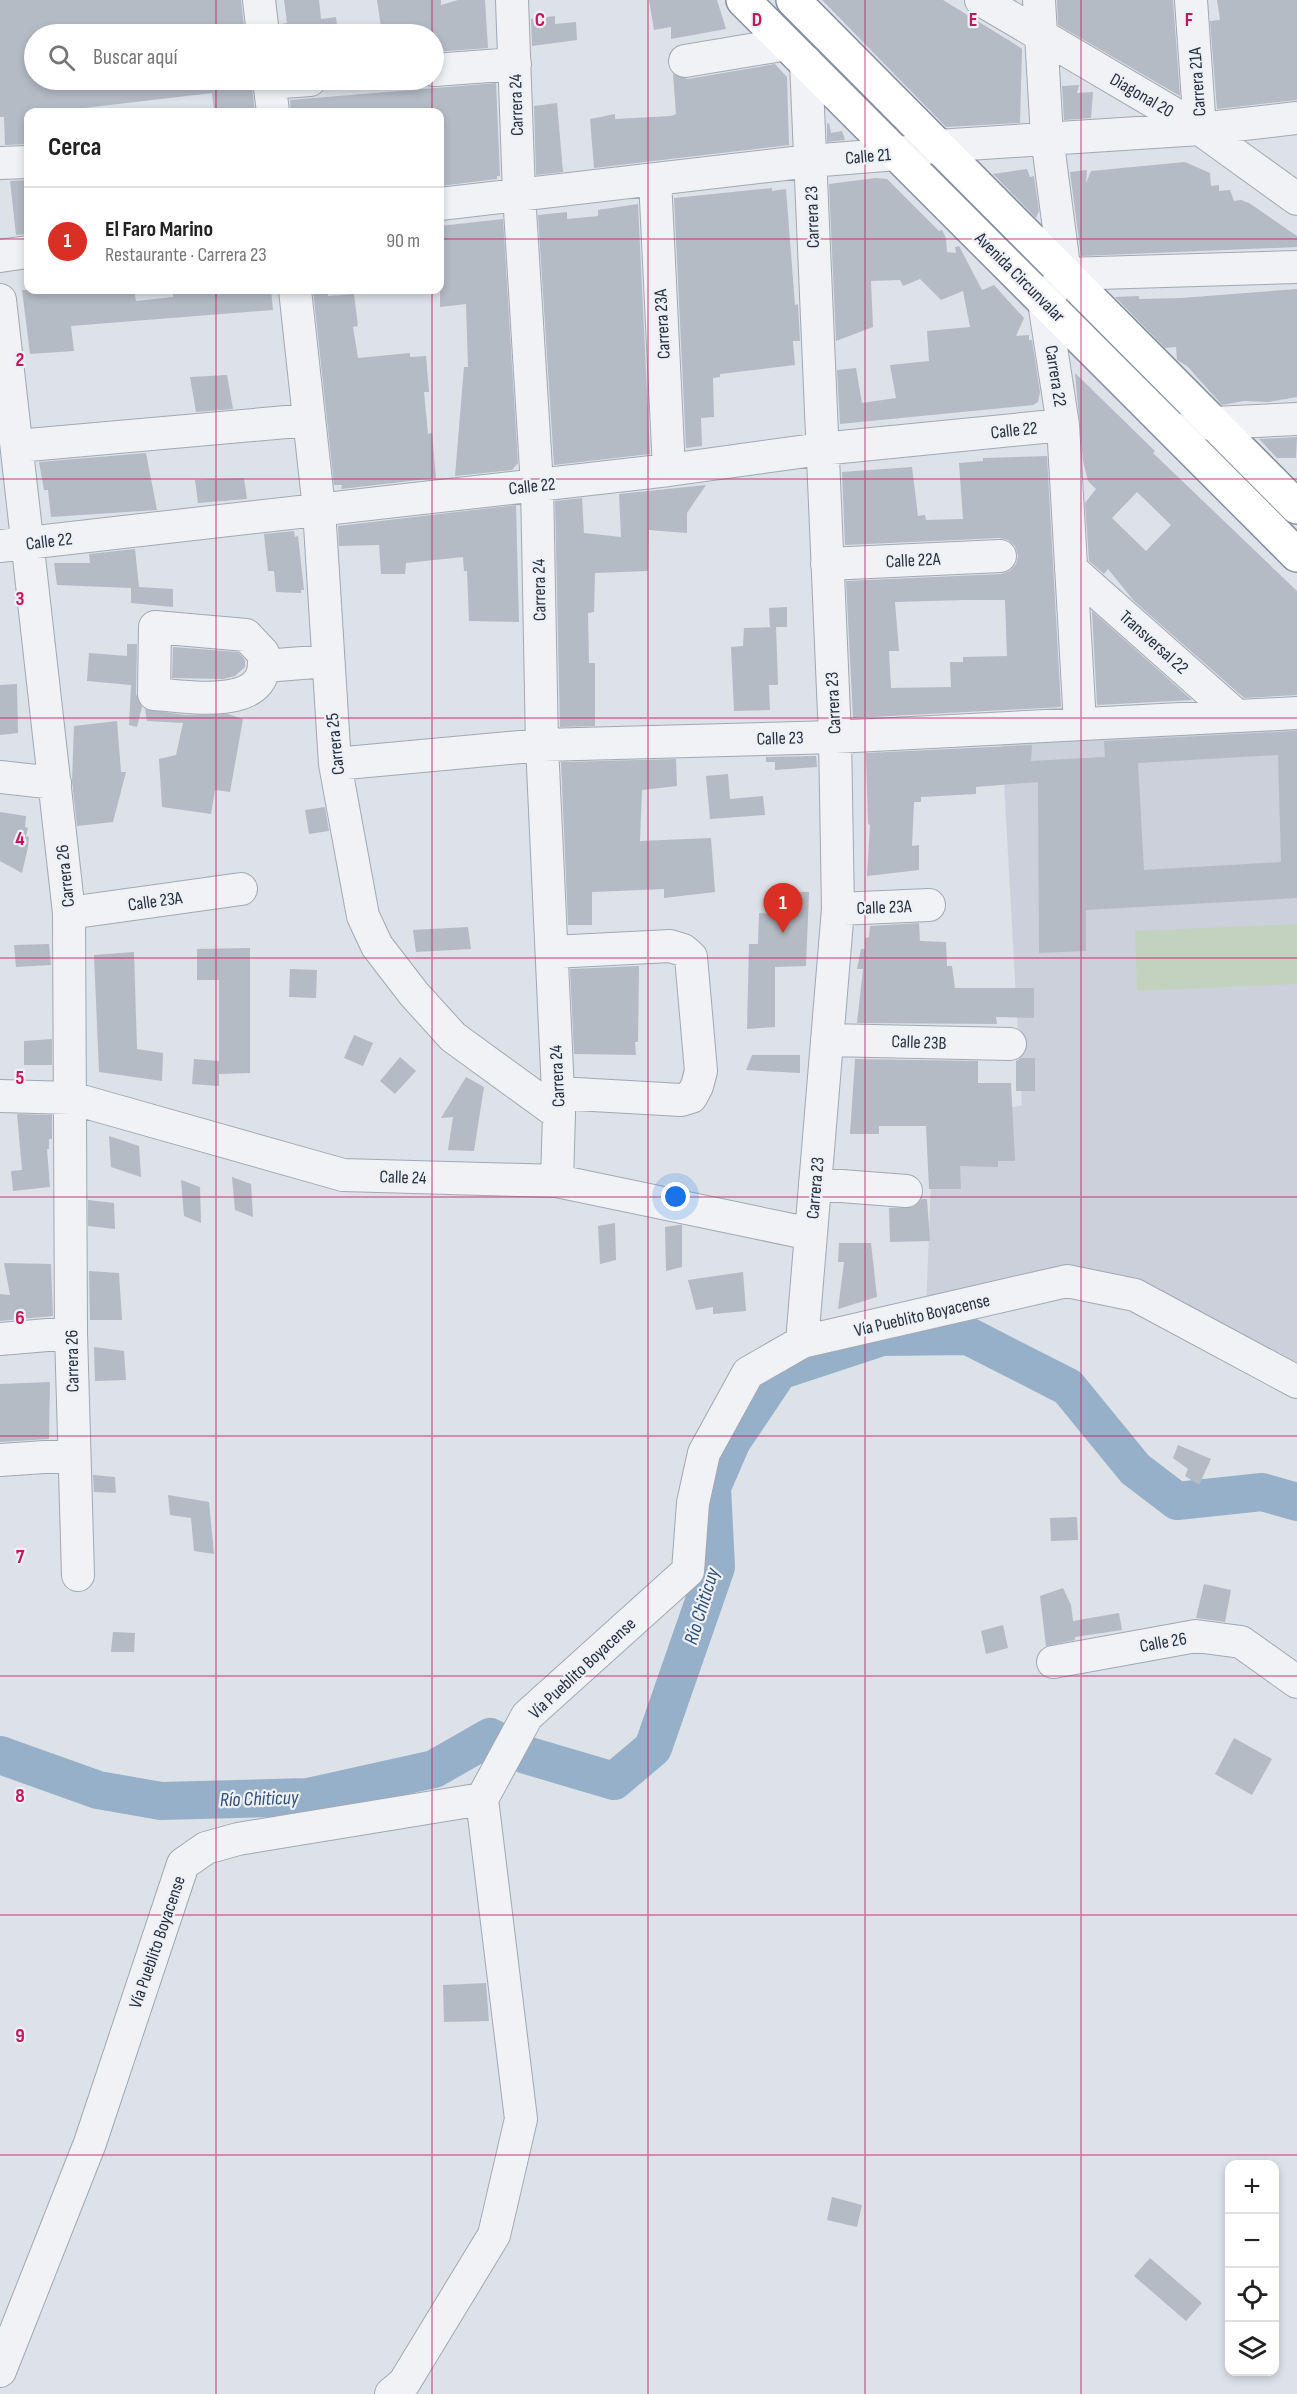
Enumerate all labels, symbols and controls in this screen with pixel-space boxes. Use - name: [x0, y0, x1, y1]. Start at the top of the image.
- text: C: [535, 8, 545, 32]
- text: D: [752, 8, 762, 32]
- text: E: [969, 8, 977, 32]
- text: F: [1185, 8, 1193, 32]
- search box: [24, 24, 444, 90]
- icon: search: [45, 41, 78, 74]
- text: Buscar aquí: [93, 44, 178, 71]
- street label: Carrera 21A: [1185, 47, 1210, 117]
- street label: Diagonal 20: [1106, 69, 1177, 122]
- street label: Carrera 24: [505, 73, 528, 136]
- text: Cerca: [48, 132, 101, 163]
- street label: Calle 21: [844, 144, 893, 169]
- street label: Carrera 23: [801, 185, 824, 248]
- text: El Faro Marino: [105, 216, 213, 243]
- street label: Avenida Circunvalar: [970, 227, 1069, 327]
- text: 1: [64, 229, 71, 253]
- text: 90 m: [386, 229, 420, 253]
- text: Restaurante · Carrera 23: [105, 243, 267, 267]
- street label: Carrera 23A: [650, 288, 675, 359]
- street label: Carrera 22: [1040, 344, 1071, 408]
- text: 2: [16, 348, 24, 372]
- street label: Calle 22: [990, 418, 1039, 443]
- street label: Calle 22: [508, 474, 557, 499]
- street label: Calle 22: [24, 528, 74, 555]
- street label: Calle 22A: [885, 549, 941, 572]
- street label: Carrera 24: [528, 558, 551, 621]
- text: 3: [16, 587, 25, 611]
- street label: Transversal 22: [1115, 606, 1192, 679]
- street label: Carrera 23: [821, 671, 846, 735]
- street label: Carrera 25: [322, 712, 349, 776]
- street label: Calle 23: [756, 727, 804, 750]
- text: 4: [15, 827, 25, 851]
- street label: Carrera 26: [52, 844, 79, 908]
- pin: 1: [764, 884, 802, 933]
- street label: Calle 23A: [126, 887, 184, 916]
- street label: Calle 23A: [856, 896, 912, 919]
- street label: Calle 23B: [891, 1031, 947, 1054]
- street label: Carrera 24: [545, 1044, 570, 1108]
- text: 5: [16, 1066, 25, 1090]
- street label: Carrera 23: [802, 1156, 829, 1220]
- street label: Calle 24: [379, 1166, 427, 1189]
- your location: [661, 1182, 690, 1211]
- street label: Vía Pueblito Boyacense: [852, 1290, 992, 1341]
- text: 6: [15, 1306, 25, 1330]
- street label: Carrera 26: [61, 1329, 84, 1392]
- text: 7: [16, 1545, 25, 1569]
- water label: Río Chiticuy: [679, 1564, 725, 1647]
- street label: Vía Pueblito Boyacense: [525, 1613, 640, 1723]
- street label: Calle 26: [1138, 1628, 1188, 1657]
- text: 8: [15, 1784, 25, 1808]
- water label: Río Chiticuy: [219, 1786, 300, 1812]
- street label: Vía Pueblito Boyacense: [125, 1873, 190, 2011]
- text: 9: [15, 2024, 25, 2048]
- map controls: [1225, 2160, 1279, 2376]
- button: +: [1225, 2160, 1279, 2214]
- button: −: [1225, 2214, 1279, 2268]
- button: locate: [1225, 2268, 1279, 2322]
- button: layers: [1225, 2322, 1279, 2376]

